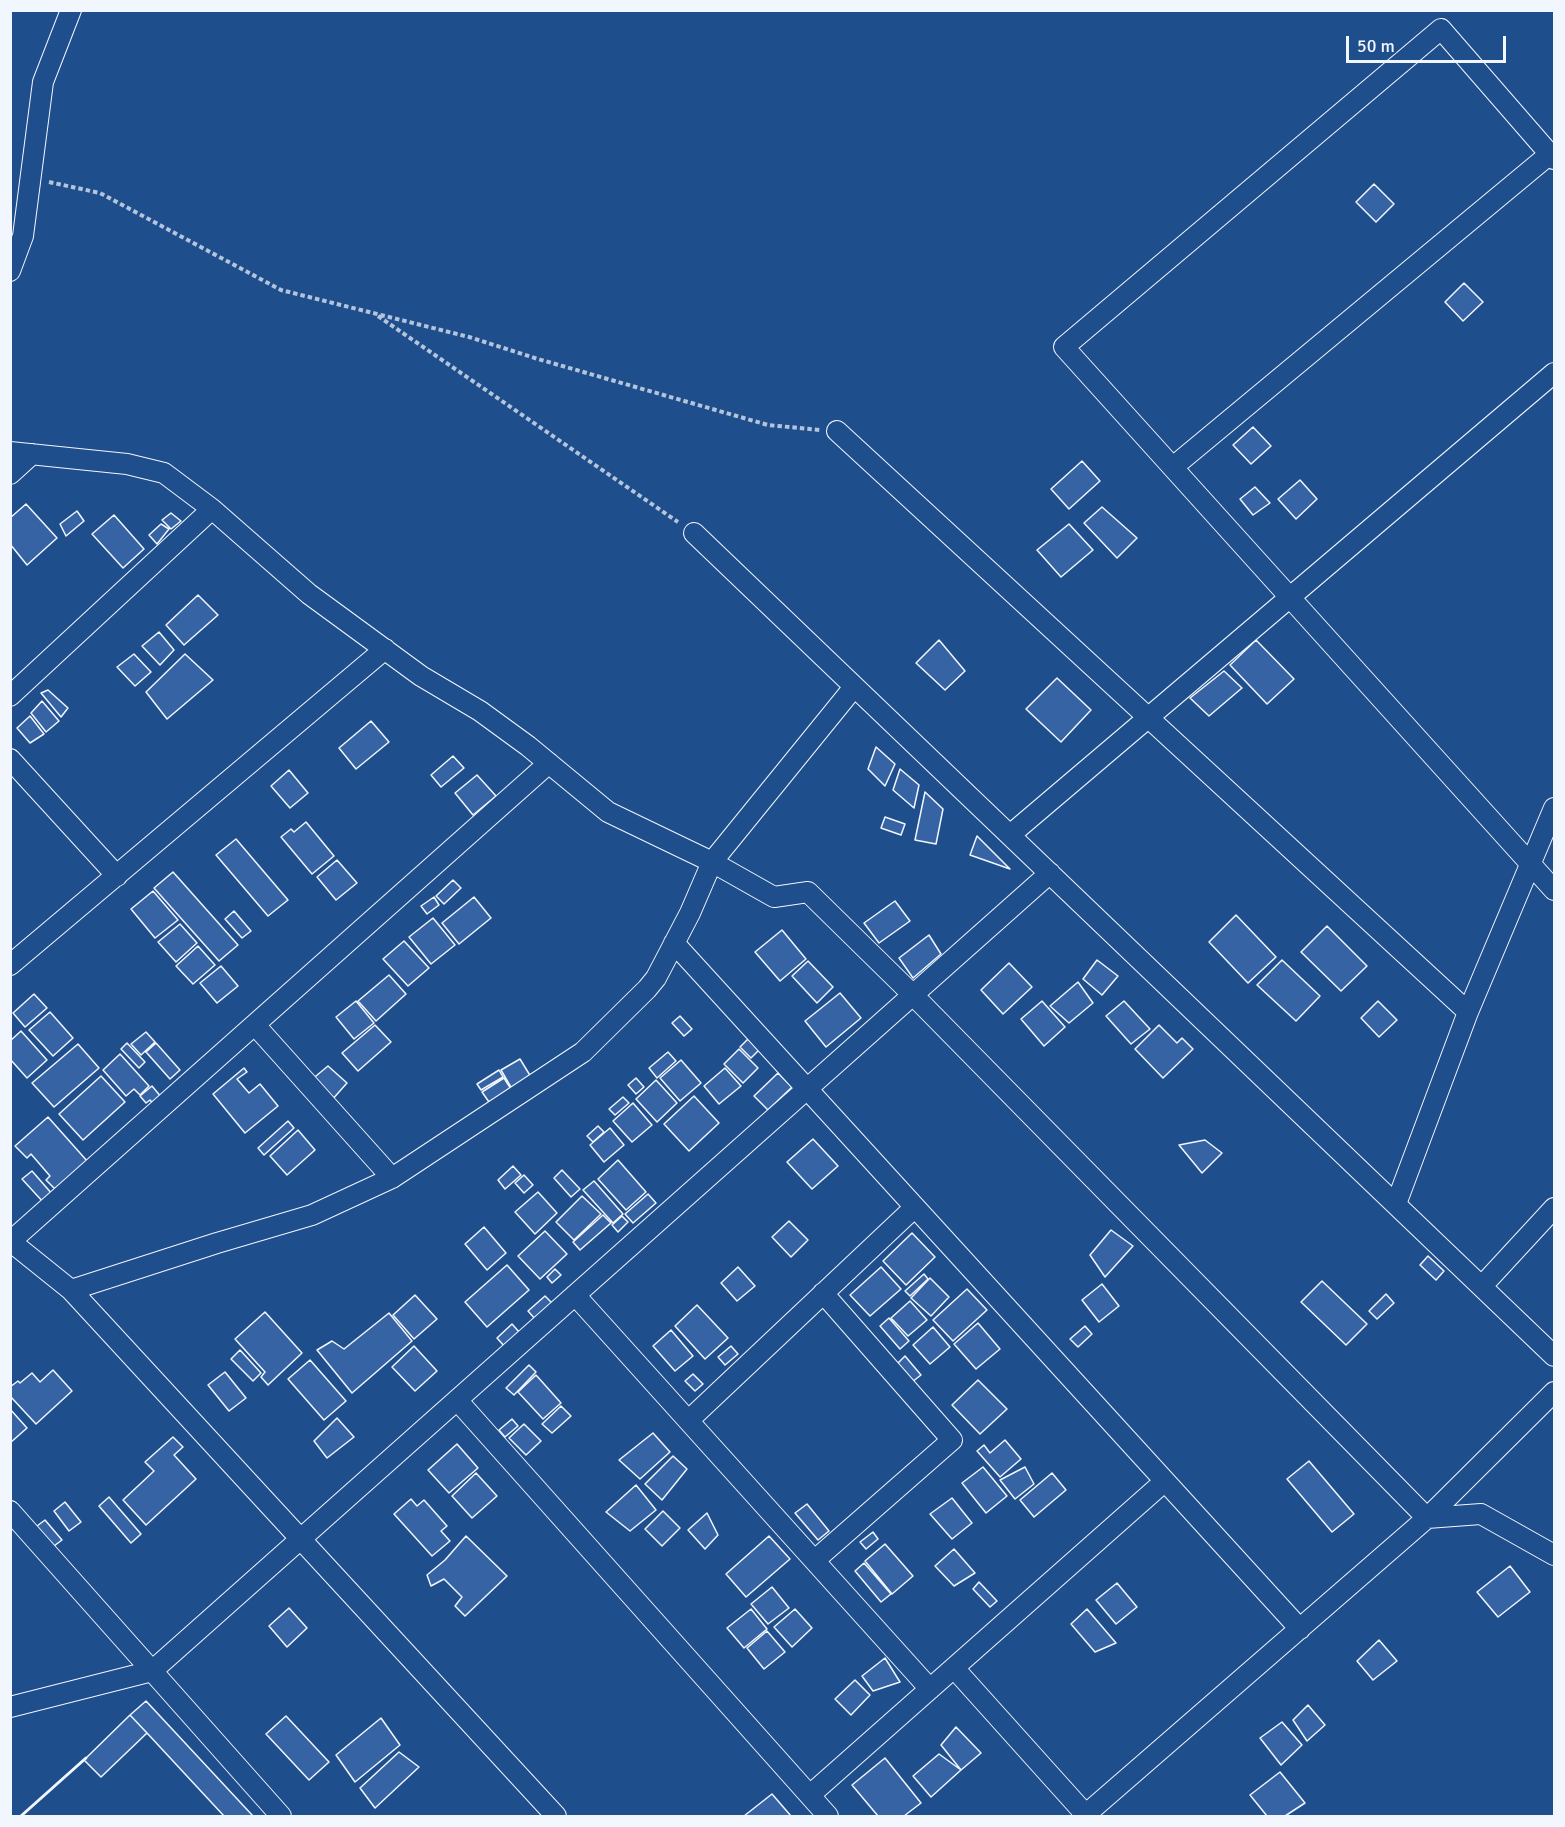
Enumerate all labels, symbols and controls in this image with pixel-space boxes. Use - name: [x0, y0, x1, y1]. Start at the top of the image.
- scale bar: [1349, 24, 1510, 62]
- text: 50 m: [1357, 35, 1395, 57]

